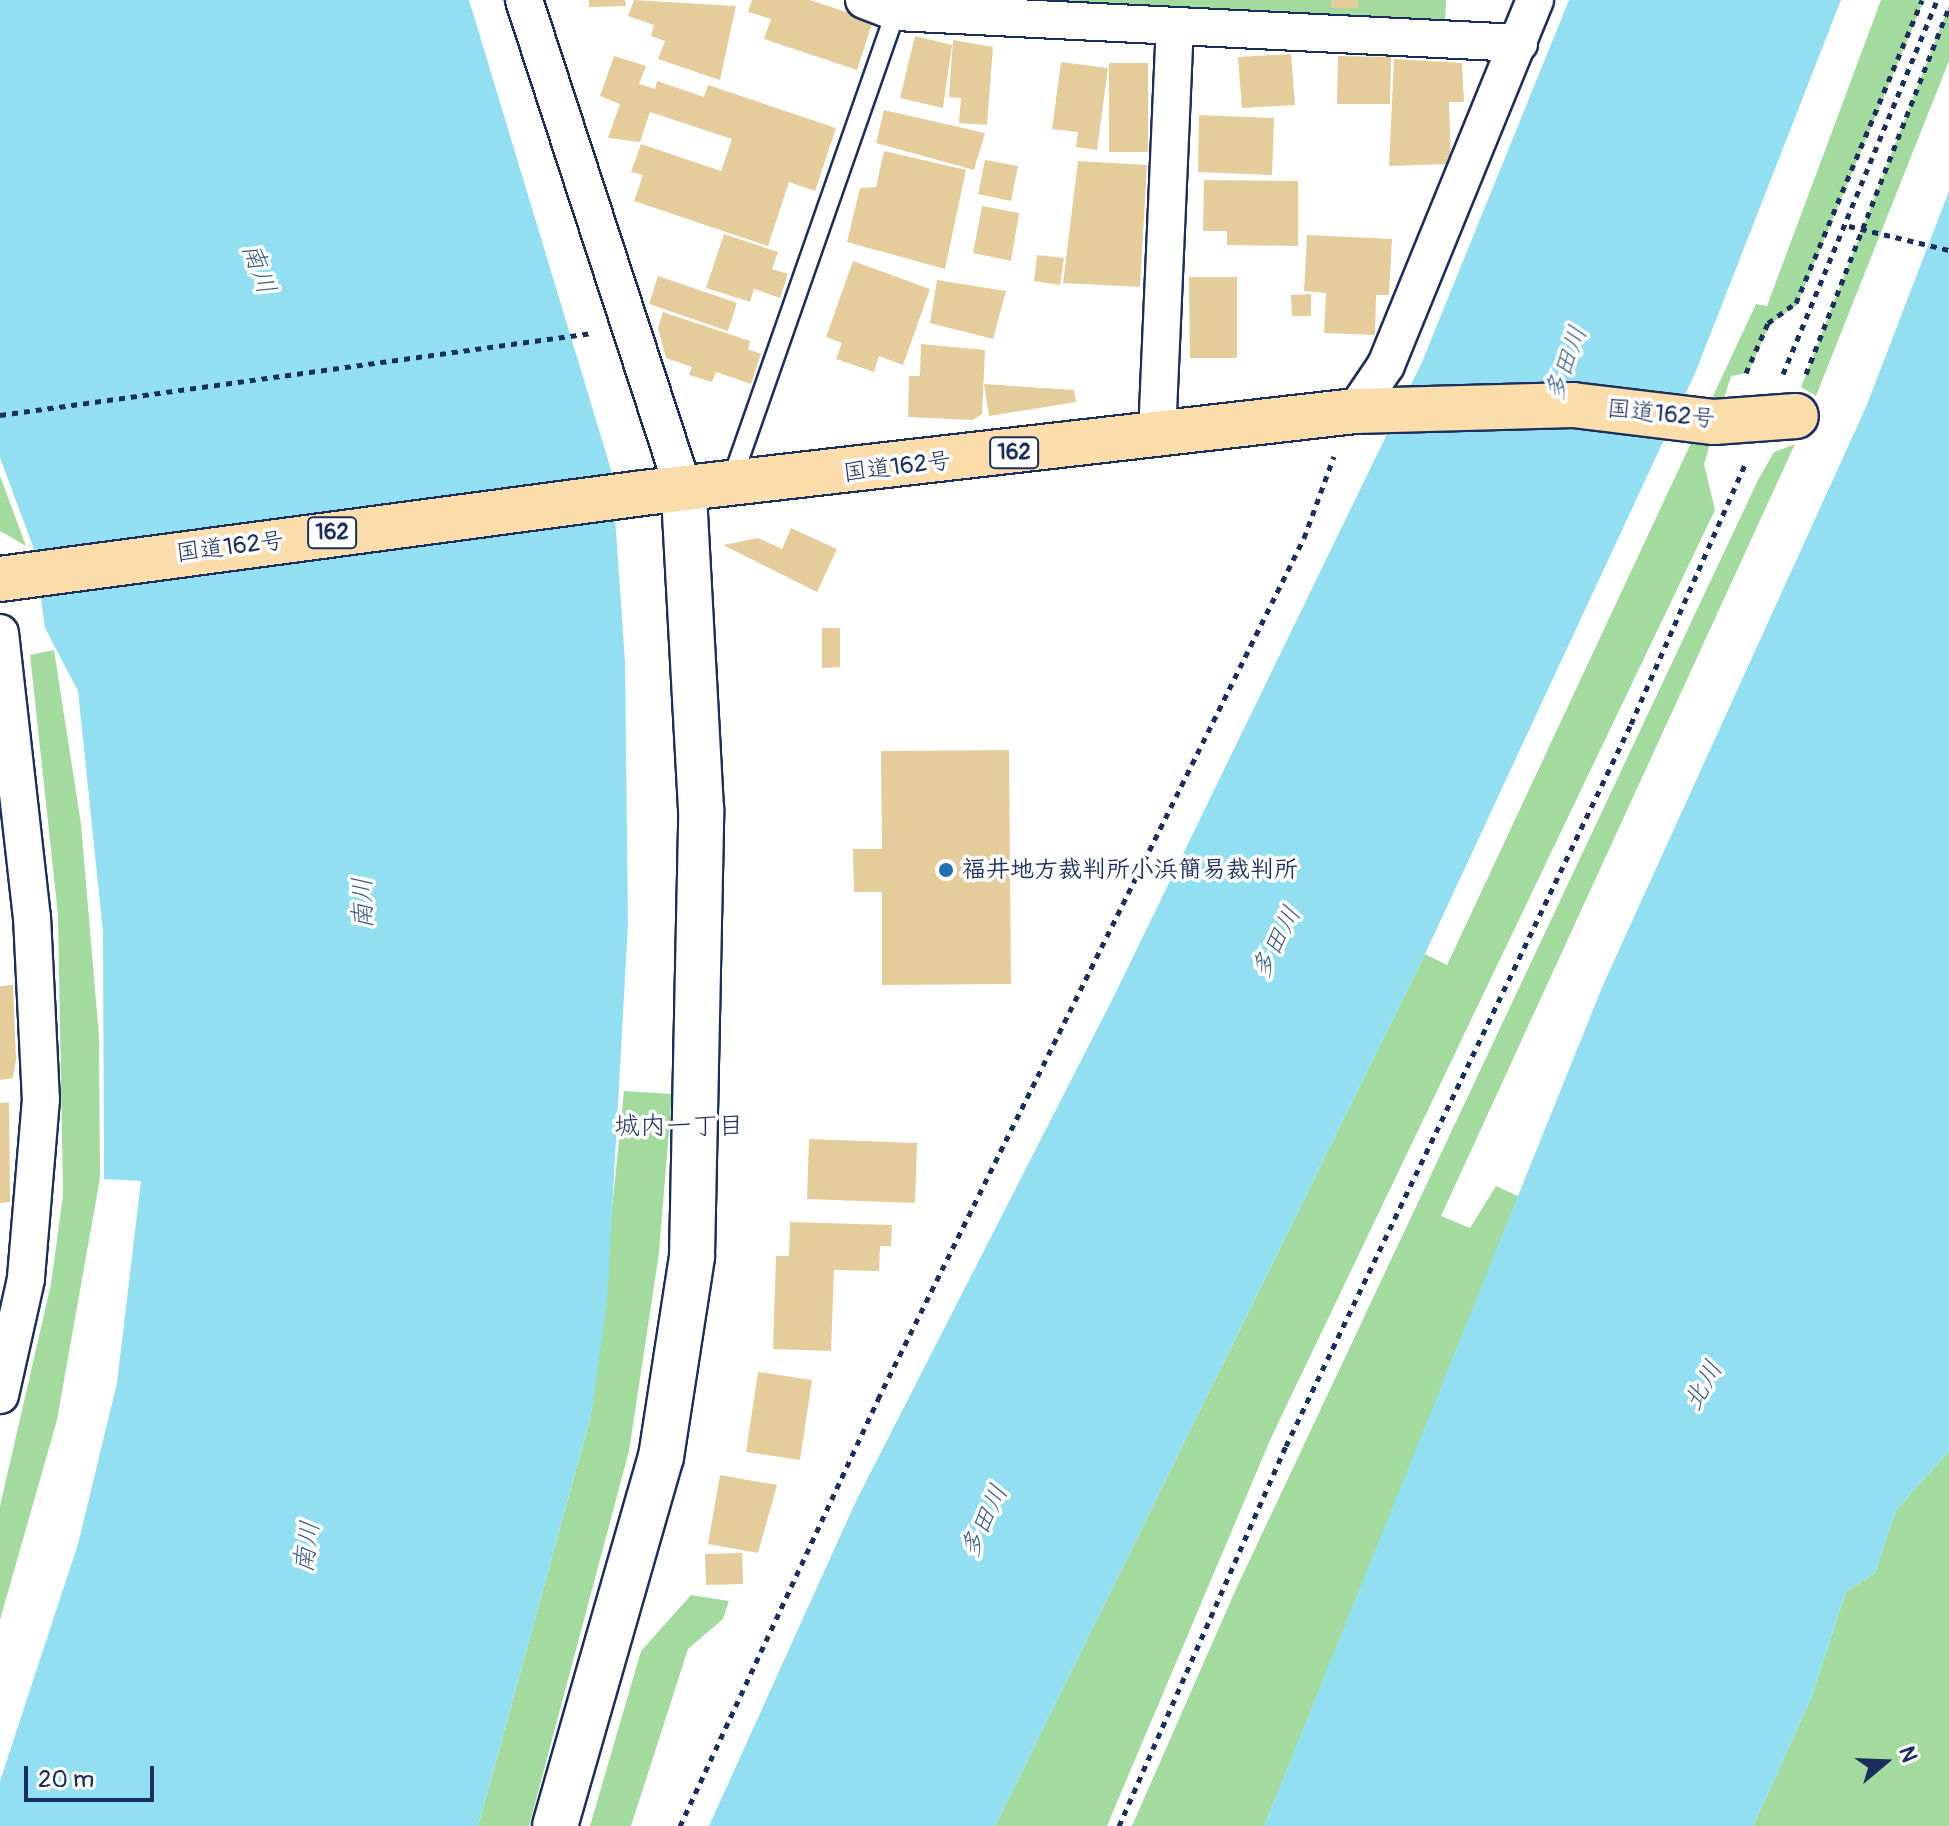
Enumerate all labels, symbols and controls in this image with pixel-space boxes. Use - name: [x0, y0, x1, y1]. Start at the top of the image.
- water label: 南川: [234, 239, 282, 299]
- water label: 多田川: [1539, 322, 1595, 406]
- street label: 国道162号: [1605, 394, 1717, 434]
- road number: 162: [988, 435, 1040, 471]
- street label: 国道162号: [841, 446, 953, 488]
- road number: 162: [306, 515, 358, 551]
- street label: 国道162号: [174, 526, 286, 568]
- place label: 福井地方裁判所小浜簡易裁判所: [962, 856, 1298, 884]
- marker: 福井地方裁判所小浜簡易裁判所: [937, 861, 955, 879]
- water label: 南川: [348, 877, 380, 929]
- water label: 多田川: [1245, 901, 1309, 985]
- district label: 城内一丁目: [614, 1111, 744, 1143]
- water label: 北川: [1678, 1356, 1730, 1416]
- water label: 多田川: [954, 1480, 1016, 1564]
- water label: 南川: [289, 1519, 327, 1575]
- north arrow: [1845, 1722, 1925, 1802]
- text: N: [1892, 1743, 1923, 1766]
- scale bar: [28, 1750, 158, 1800]
- text: 20 m: [38, 1765, 94, 1794]

